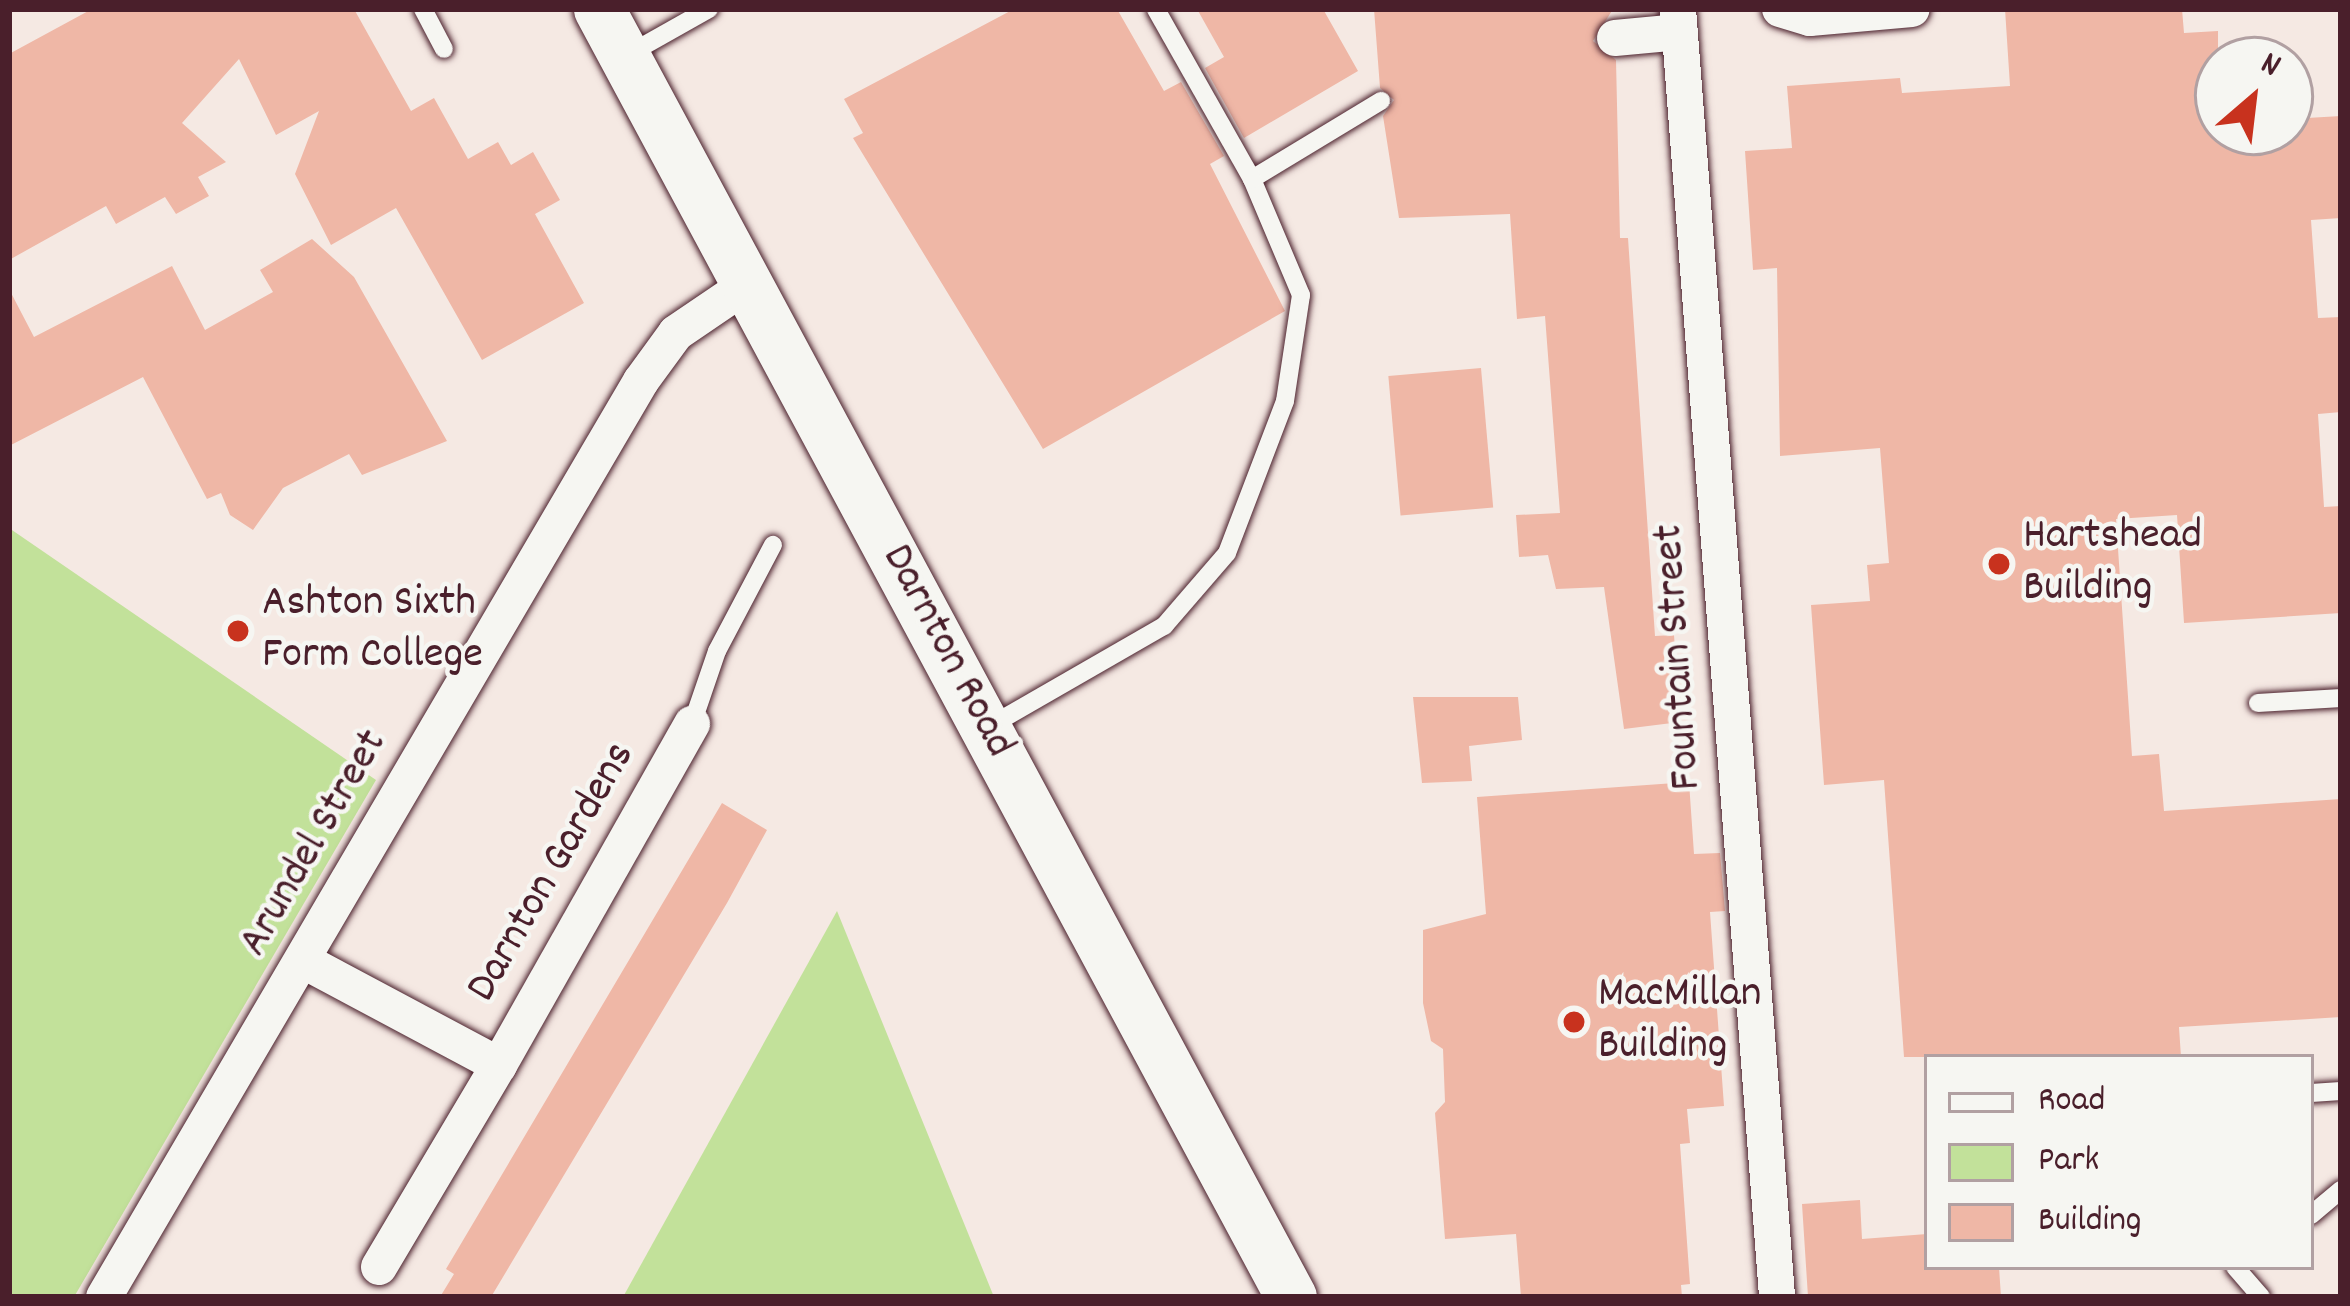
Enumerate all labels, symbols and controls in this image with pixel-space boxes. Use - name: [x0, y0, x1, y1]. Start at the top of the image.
- north arrow: [2194, 36, 2314, 156]
- text: N: [2251, 42, 2288, 91]
- place label: Hartshead Building: [2023, 511, 2202, 617]
- street label: Fountain Street: [1644, 522, 1716, 792]
- street label: Darnton Road: [867, 536, 1025, 768]
- marker: Hartshead Building: [1986, 551, 2012, 577]
- place label: Ashton Sixth Form College: [262, 578, 483, 684]
- marker: Ashton Sixth Form College: [225, 618, 251, 644]
- street label: Arundel Street: [228, 721, 402, 967]
- street label: Darnton Gardens: [457, 734, 649, 1012]
- place label: MacMillan Building: [1598, 969, 1761, 1075]
- marker: MacMillan Building: [1561, 1009, 1587, 1035]
- legend: [1924, 1054, 2314, 1270]
- text: Road: [2038, 1076, 2105, 1128]
- text: Park: [2038, 1136, 2099, 1188]
- text: Building: [2038, 1196, 2142, 1248]

